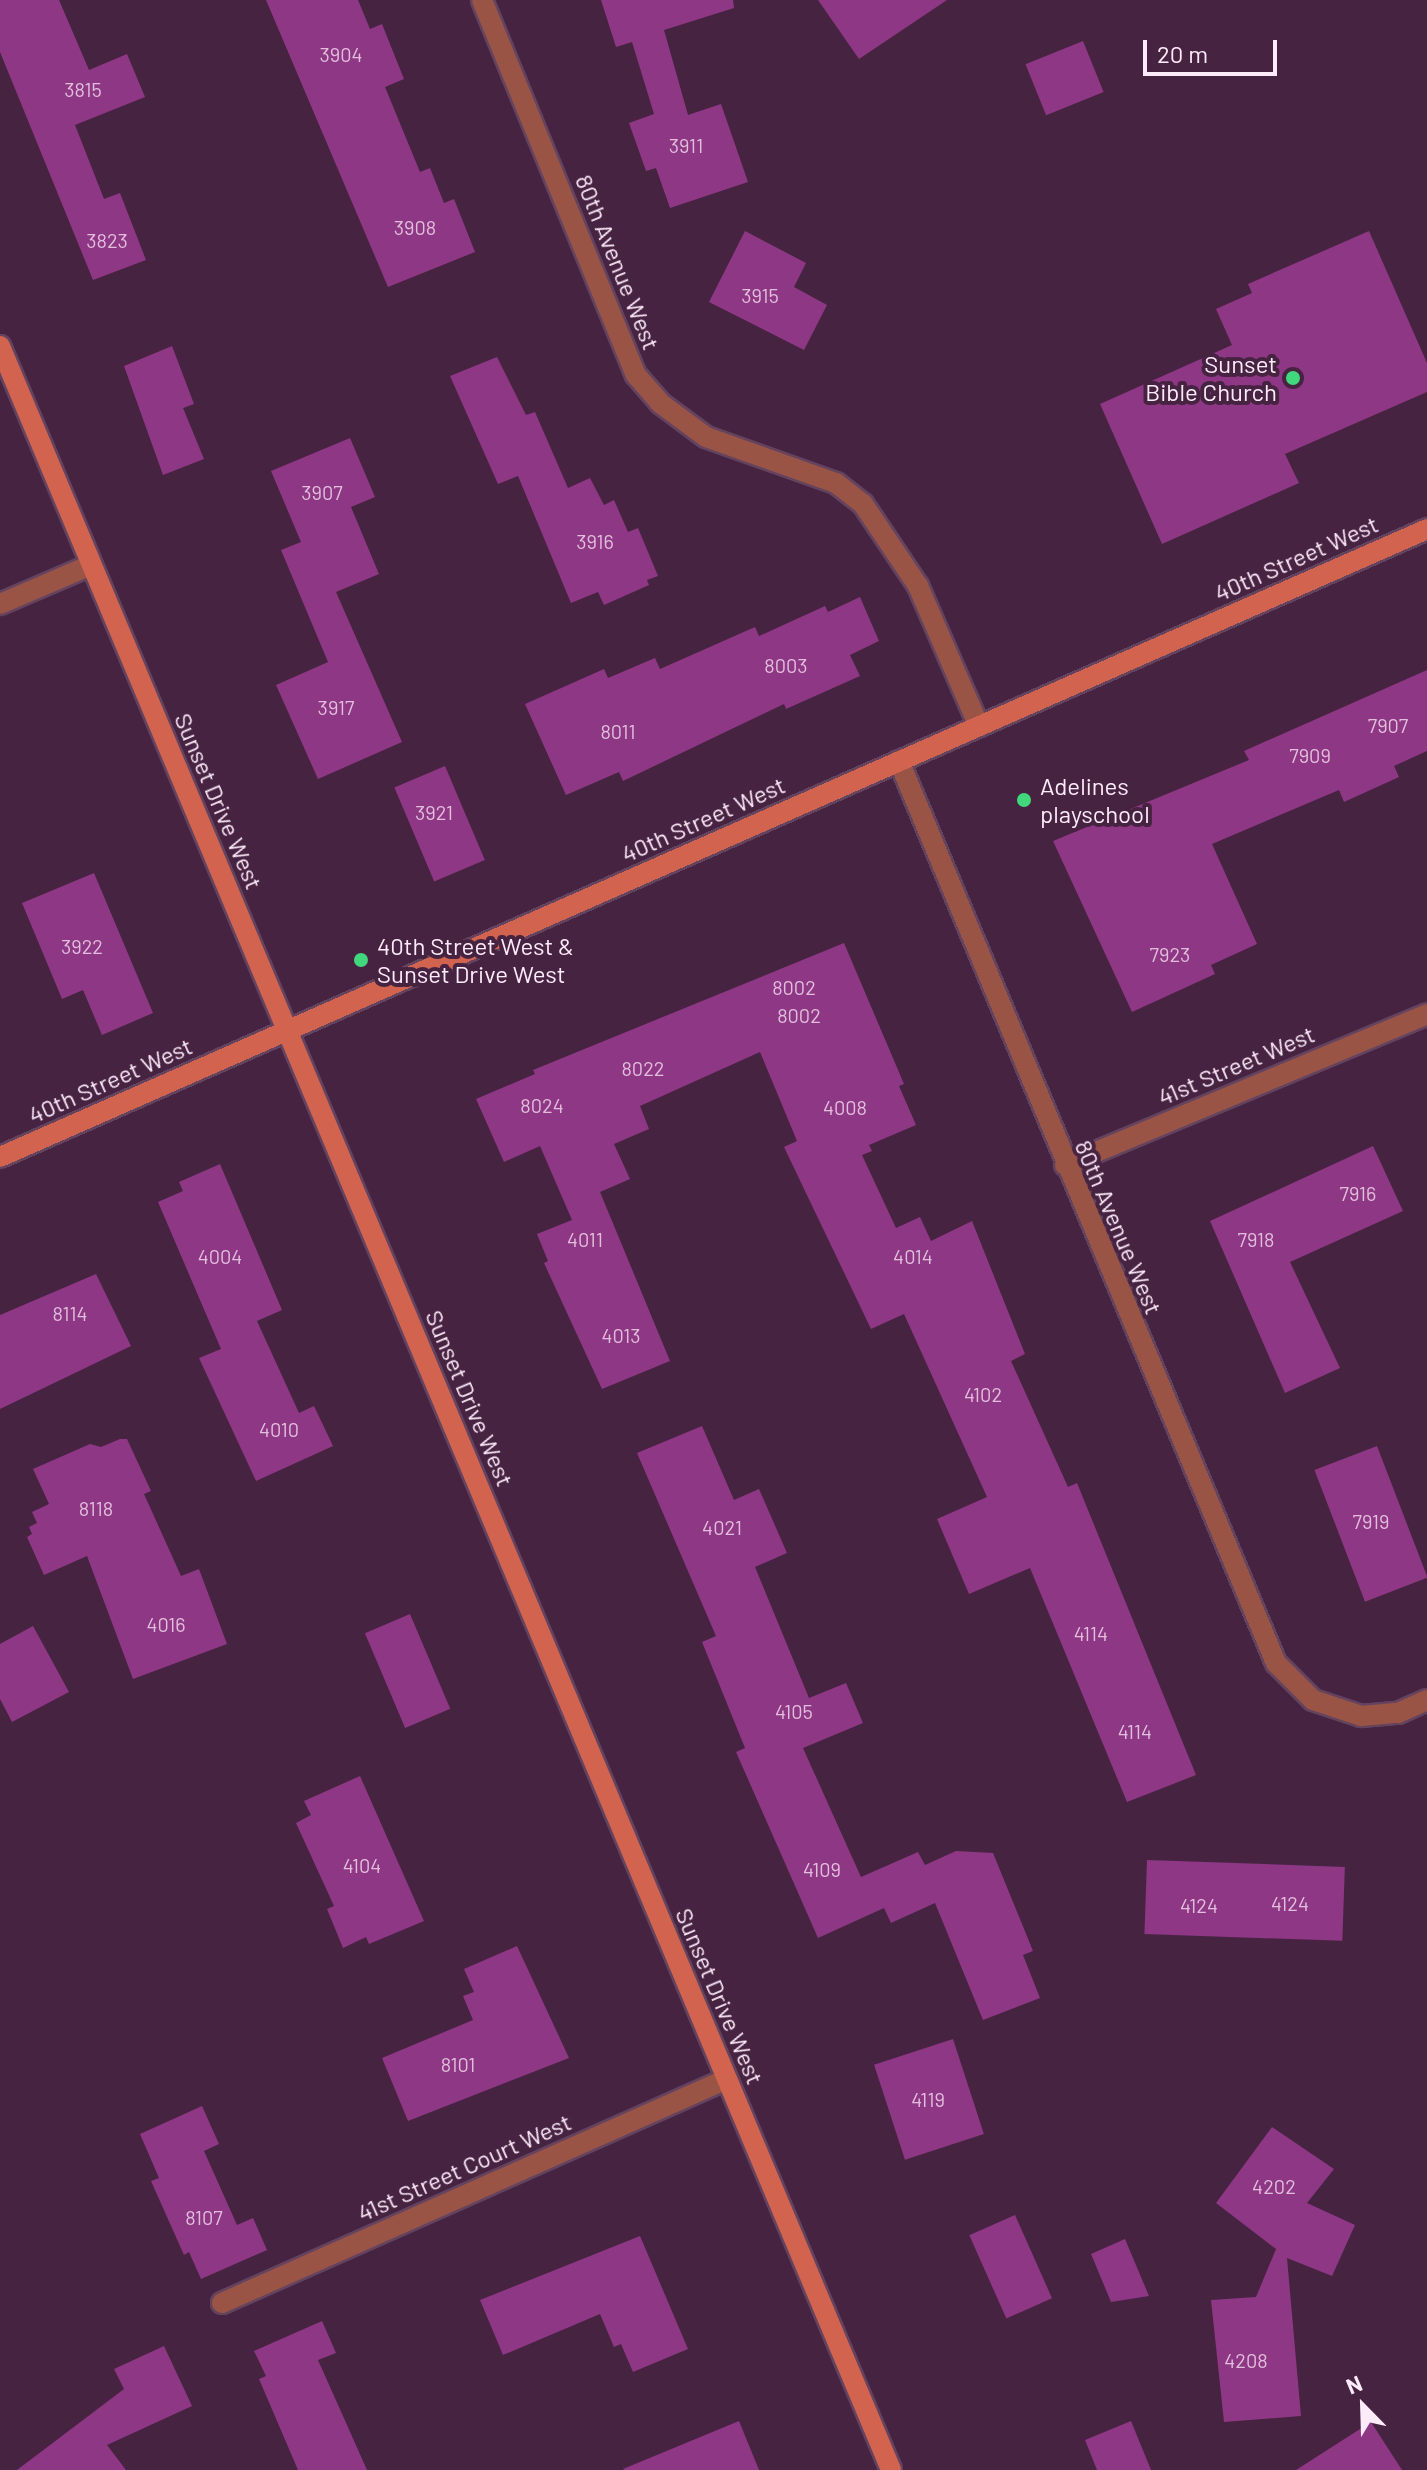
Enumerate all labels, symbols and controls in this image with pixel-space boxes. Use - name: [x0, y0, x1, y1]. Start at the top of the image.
- scale bar: [1147, 24, 1281, 74]
- text: 20 m: [1157, 39, 1208, 68]
- house number: 3904: [319, 42, 363, 66]
- house number: 3815: [64, 77, 102, 101]
- house number: 3911: [669, 133, 703, 157]
- street label: 80th Avenue West: [570, 170, 666, 354]
- house number: 3908: [394, 215, 436, 239]
- house number: 3823: [86, 228, 128, 252]
- house number: 3915: [741, 283, 779, 307]
- place label: Sunset Bible Church: [1145, 350, 1277, 406]
- marker: Sunset Bible Church: [1284, 369, 1302, 387]
- house number: 3907: [301, 480, 343, 504]
- street label: 40th Street West: [1210, 509, 1382, 607]
- house number: 3916: [576, 529, 614, 553]
- house number: 8003: [764, 653, 808, 677]
- house number: 3917: [318, 695, 354, 719]
- street label: Sunset Drive West: [169, 709, 269, 893]
- house number: 7907: [1368, 713, 1408, 737]
- house number: 8011: [600, 719, 636, 743]
- house number: 7909: [1289, 743, 1331, 767]
- street label: 40th Street West: [617, 770, 789, 868]
- place label: Adelines playschool: [1040, 772, 1150, 828]
- marker: Adelines playschool: [1015, 791, 1033, 809]
- house number: 3921: [415, 800, 453, 824]
- place label: 40th Street West & Sunset Drive West: [377, 932, 574, 988]
- house number: 3922: [61, 934, 103, 958]
- house number: 7923: [1150, 942, 1190, 966]
- marker: 40th Street West & Sunset Drive West: [352, 951, 370, 969]
- house number: 8002: [772, 975, 816, 999]
- house number: 8002: [777, 1003, 821, 1027]
- street label: 41st Street West: [1153, 1019, 1319, 1111]
- street label: 40th Street West: [24, 1031, 196, 1129]
- house number: 8022: [621, 1056, 665, 1080]
- house number: 8024: [520, 1093, 564, 1117]
- house number: 4008: [823, 1095, 867, 1119]
- street label: 80th Avenue West: [1069, 1136, 1169, 1318]
- house number: 7916: [1340, 1181, 1376, 1205]
- house number: 4011: [567, 1227, 603, 1251]
- house number: 7918: [1238, 1227, 1274, 1251]
- house number: 4004: [198, 1244, 242, 1268]
- house number: 4014: [893, 1244, 933, 1268]
- house number: 8114: [53, 1301, 87, 1325]
- street label: Sunset Drive West: [420, 1306, 520, 1490]
- house number: 4013: [601, 1323, 641, 1347]
- house number: 4102: [964, 1382, 1002, 1406]
- house number: 4010: [259, 1417, 299, 1441]
- house number: 8118: [79, 1496, 113, 1520]
- house number: 7919: [1353, 1509, 1389, 1533]
- house number: 4021: [702, 1515, 742, 1539]
- house number: 4016: [146, 1612, 186, 1636]
- house number: 4114: [1074, 1621, 1108, 1645]
- house number: 4105: [775, 1699, 813, 1723]
- house number: 4114: [1118, 1719, 1152, 1743]
- house number: 4104: [343, 1853, 381, 1877]
- house number: 4109: [803, 1857, 841, 1881]
- house number: 4124: [1271, 1891, 1309, 1915]
- house number: 4124: [1180, 1893, 1218, 1917]
- street label: Sunset Drive West: [670, 1904, 770, 2088]
- house number: 8101: [441, 2052, 475, 2076]
- house number: 4119: [911, 2087, 945, 2111]
- street label: 41st Street Court West: [353, 2107, 575, 2227]
- house number: 4202: [1252, 2174, 1296, 2198]
- house number: 8107: [185, 2205, 223, 2229]
- house number: 4208: [1224, 2348, 1268, 2372]
- north arrow: [1323, 2366, 1403, 2446]
- text: N: [1342, 2369, 1365, 2399]

